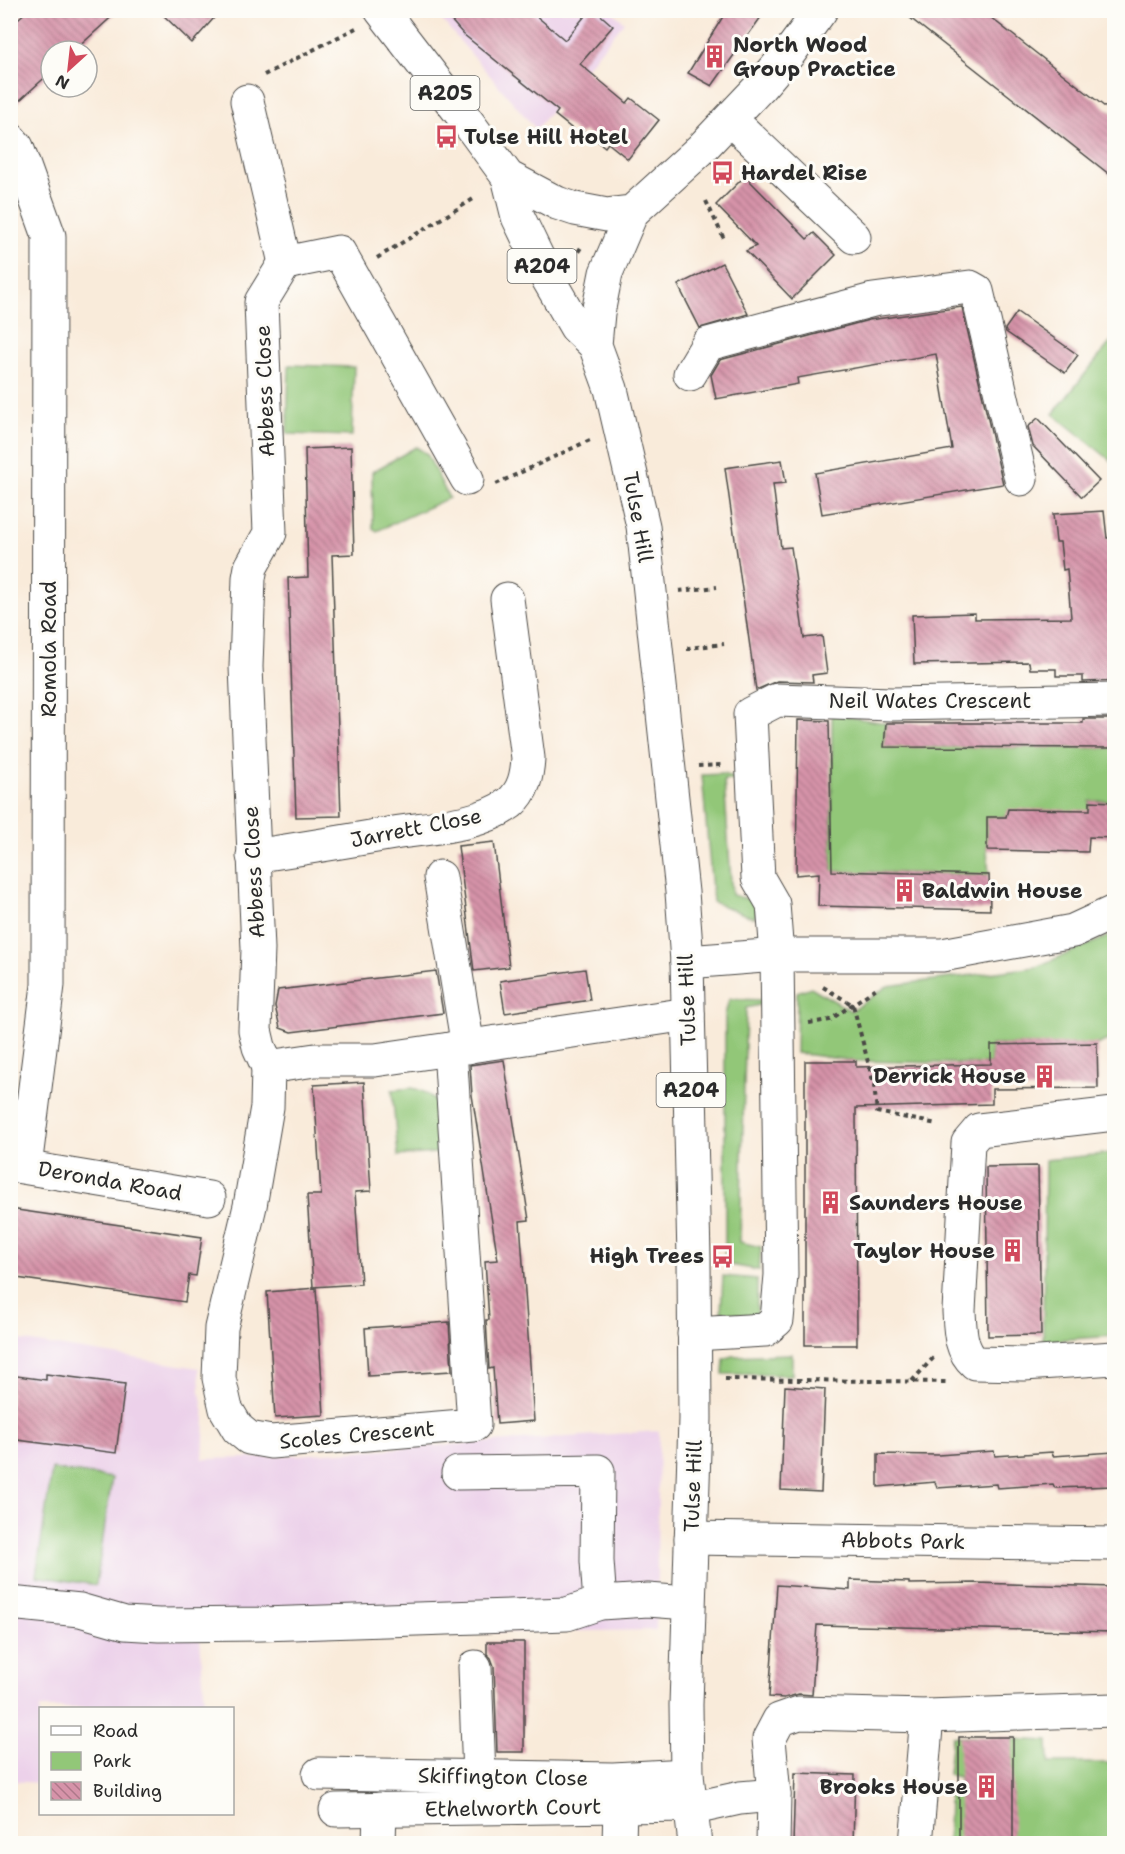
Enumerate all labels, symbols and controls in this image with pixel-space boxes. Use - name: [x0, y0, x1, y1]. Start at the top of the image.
- place label: North Wood Group Practice: [733, 31, 896, 83]
- north arrow: [39, 39, 99, 99]
- building icon: North Wood Group Practice: [702, 44, 728, 70]
- text: N: [52, 70, 73, 94]
- road number: A205: [410, 76, 480, 110]
- place label: Tulse Hill Hotel: [464, 123, 628, 151]
- bus stop icon: Tulse Hill Hotel: [433, 124, 459, 150]
- place label: Hardel Rise: [741, 159, 868, 187]
- bus stop icon: Hardel Rise: [710, 160, 736, 186]
- road number: A204: [508, 249, 576, 283]
- street label: Abbess Close: [249, 324, 281, 458]
- street label: Tulse Hill: [616, 469, 660, 565]
- street label: Romola Road: [35, 581, 63, 717]
- street label: Neil Wates Crescent: [829, 687, 1031, 715]
- street label: Jarrett Close: [348, 802, 484, 854]
- street label: Abbess Close: [237, 805, 271, 939]
- place label: Baldwin House: [922, 877, 1083, 905]
- building icon: Baldwin House: [891, 878, 917, 904]
- street label: Tulse Hill: [671, 953, 703, 1046]
- place label: Derrick House: [873, 1062, 1026, 1090]
- building icon: Derrick House: [1031, 1063, 1057, 1089]
- road number: A204: [656, 1073, 726, 1107]
- street label: Deronda Road: [36, 1155, 184, 1207]
- place label: Saunders House: [849, 1189, 1023, 1217]
- building icon: Saunders House: [818, 1190, 844, 1216]
- place label: Taylor House: [853, 1237, 995, 1265]
- building icon: Taylor House: [1000, 1238, 1026, 1264]
- place label: High Trees: [589, 1242, 704, 1270]
- bus stop icon: High Trees: [709, 1243, 735, 1269]
- street label: Scoles Crescent: [278, 1414, 436, 1456]
- street label: Tulse Hill: [677, 1439, 709, 1532]
- street label: Abbots Park: [841, 1526, 965, 1556]
- legend: [39, 1707, 234, 1815]
- text: Road: [93, 1719, 138, 1743]
- text: Park: [93, 1749, 132, 1773]
- street label: Skiffington Close: [418, 1762, 588, 1792]
- place label: Brooks House: [820, 1773, 968, 1801]
- building icon: Brooks House: [973, 1774, 999, 1800]
- text: Building: [93, 1779, 162, 1803]
- street label: Ethelworth Court: [424, 1792, 602, 1824]

